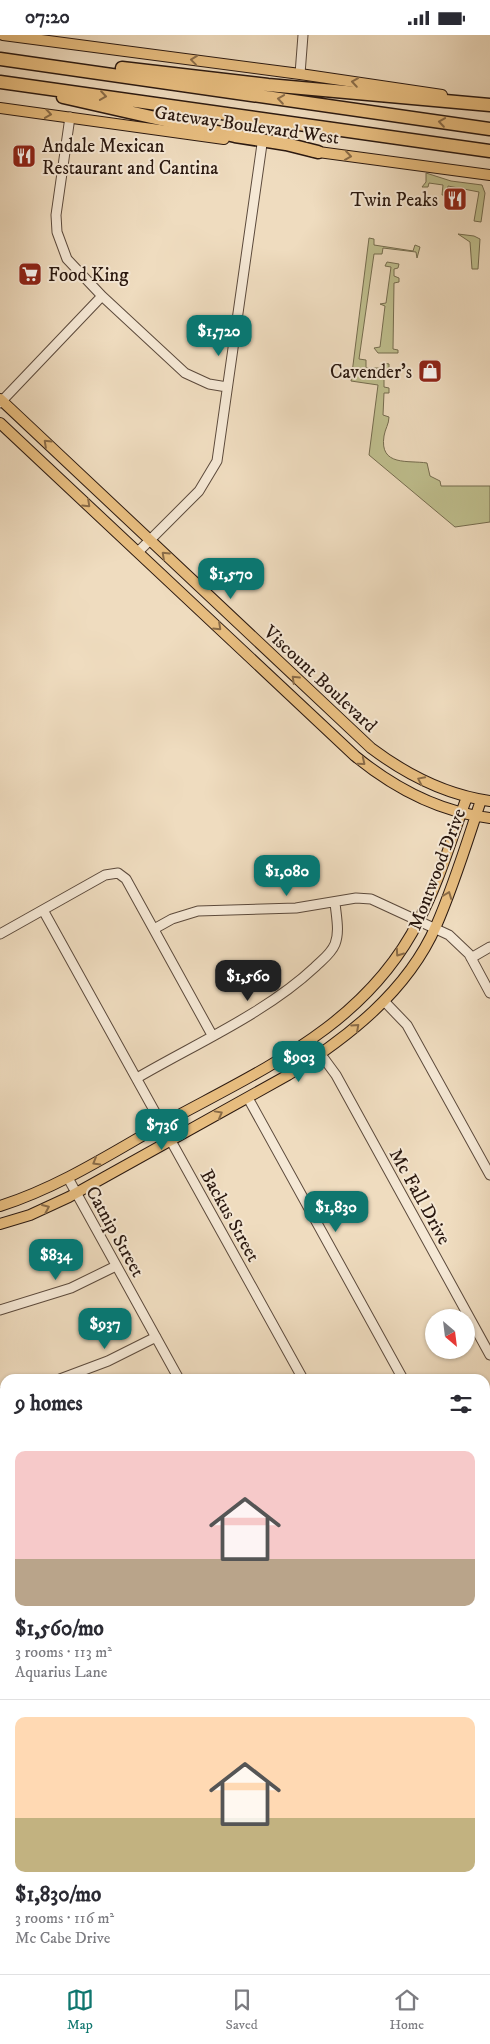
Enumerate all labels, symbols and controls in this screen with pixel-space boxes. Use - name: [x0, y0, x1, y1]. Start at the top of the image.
- text: 07:20: [25, 6, 70, 29]
- one-way arrow: [190, 55, 198, 66]
- one-way arrow: [351, 77, 359, 88]
- one-way arrow: [98, 91, 107, 101]
- one-way arrow: [277, 94, 285, 104]
- street label: Gateway Boulevard West: [153, 101, 341, 150]
- one-way arrow: [44, 109, 53, 119]
- one-way arrow: [437, 117, 446, 127]
- place label: Andale Mexican Restaurant and Cantina: [42, 135, 218, 180]
- restaurant icon: Andale Mexican Restaurant and Cantina: [11, 143, 37, 169]
- one-way arrow: [344, 150, 352, 161]
- restaurant icon: Twin Peaks: [442, 186, 468, 212]
- place label: Twin Peaks: [351, 189, 438, 212]
- supermarket icon: Food King: [17, 261, 43, 287]
- place label: Food King: [48, 264, 129, 287]
- pin: $1,720: [178, 315, 260, 357]
- text: $1,720: [198, 321, 240, 341]
- shop icon: Cavender's: [417, 358, 443, 384]
- place label: Cavender's: [330, 361, 412, 384]
- one-way arrow: [43, 440, 52, 449]
- one-way arrow: [81, 498, 90, 507]
- one-way arrow: [161, 552, 170, 561]
- pin: $1,570: [190, 557, 272, 600]
- text: $1,570: [209, 564, 253, 584]
- street label: Viscount Boulevard: [258, 620, 382, 738]
- one-way arrow: [212, 621, 221, 630]
- one-way arrow: [292, 676, 301, 685]
- one-way arrow: [356, 757, 365, 765]
- one-way arrow: [417, 775, 426, 786]
- street label: Montwood Drive: [404, 805, 471, 934]
- pin: $1,080: [246, 855, 328, 897]
- text: $1,080: [265, 861, 309, 881]
- one-way arrow: [442, 892, 452, 900]
- one-way arrow: [396, 947, 405, 956]
- pin: $1,560: [207, 959, 289, 1002]
- text: $1,560: [226, 966, 270, 986]
- one-way arrow: [351, 1024, 360, 1033]
- pin: $903: [269, 1041, 329, 1083]
- text: $903: [283, 1047, 315, 1067]
- pin: $736: [132, 1109, 192, 1151]
- one-way arrow: [214, 1110, 223, 1120]
- text: $736: [146, 1115, 178, 1135]
- street label: Mc Fall Drive: [384, 1145, 456, 1249]
- one-way arrow: [92, 1155, 101, 1165]
- street label: Backus Street: [195, 1165, 265, 1266]
- street label: Catnip Street: [80, 1182, 149, 1281]
- pin: $1,830: [295, 1191, 377, 1233]
- text: $1,830: [315, 1197, 357, 1217]
- one-way arrow: [41, 1204, 50, 1215]
- pin: $834: [26, 1239, 86, 1281]
- text: $834: [40, 1245, 72, 1265]
- pin: $937: [75, 1307, 135, 1350]
- north arrow: [425, 1309, 475, 1359]
- map controls: [425, 1309, 475, 1359]
- text: $937: [89, 1314, 121, 1334]
- icon: filters: [447, 1390, 475, 1418]
- text: 9 homes: [15, 1391, 83, 1417]
- icon: home: [200, 1484, 290, 1574]
- text: $1,560/mo: [15, 1616, 104, 1642]
- text: 3 rooms · 113 m²: [15, 1642, 112, 1662]
- text: Aquarius Lane: [15, 1662, 107, 1682]
- icon: home: [200, 1749, 290, 1839]
- text: $1,830/mo: [15, 1882, 101, 1908]
- text: 3 rooms · 116 m²: [15, 1908, 114, 1928]
- text: Mc Cabe Drive: [15, 1928, 110, 1948]
- tab: Map: [66, 1986, 94, 2034]
- tab: Saved: [226, 1986, 258, 2034]
- tab: Home: [389, 1986, 424, 2034]

